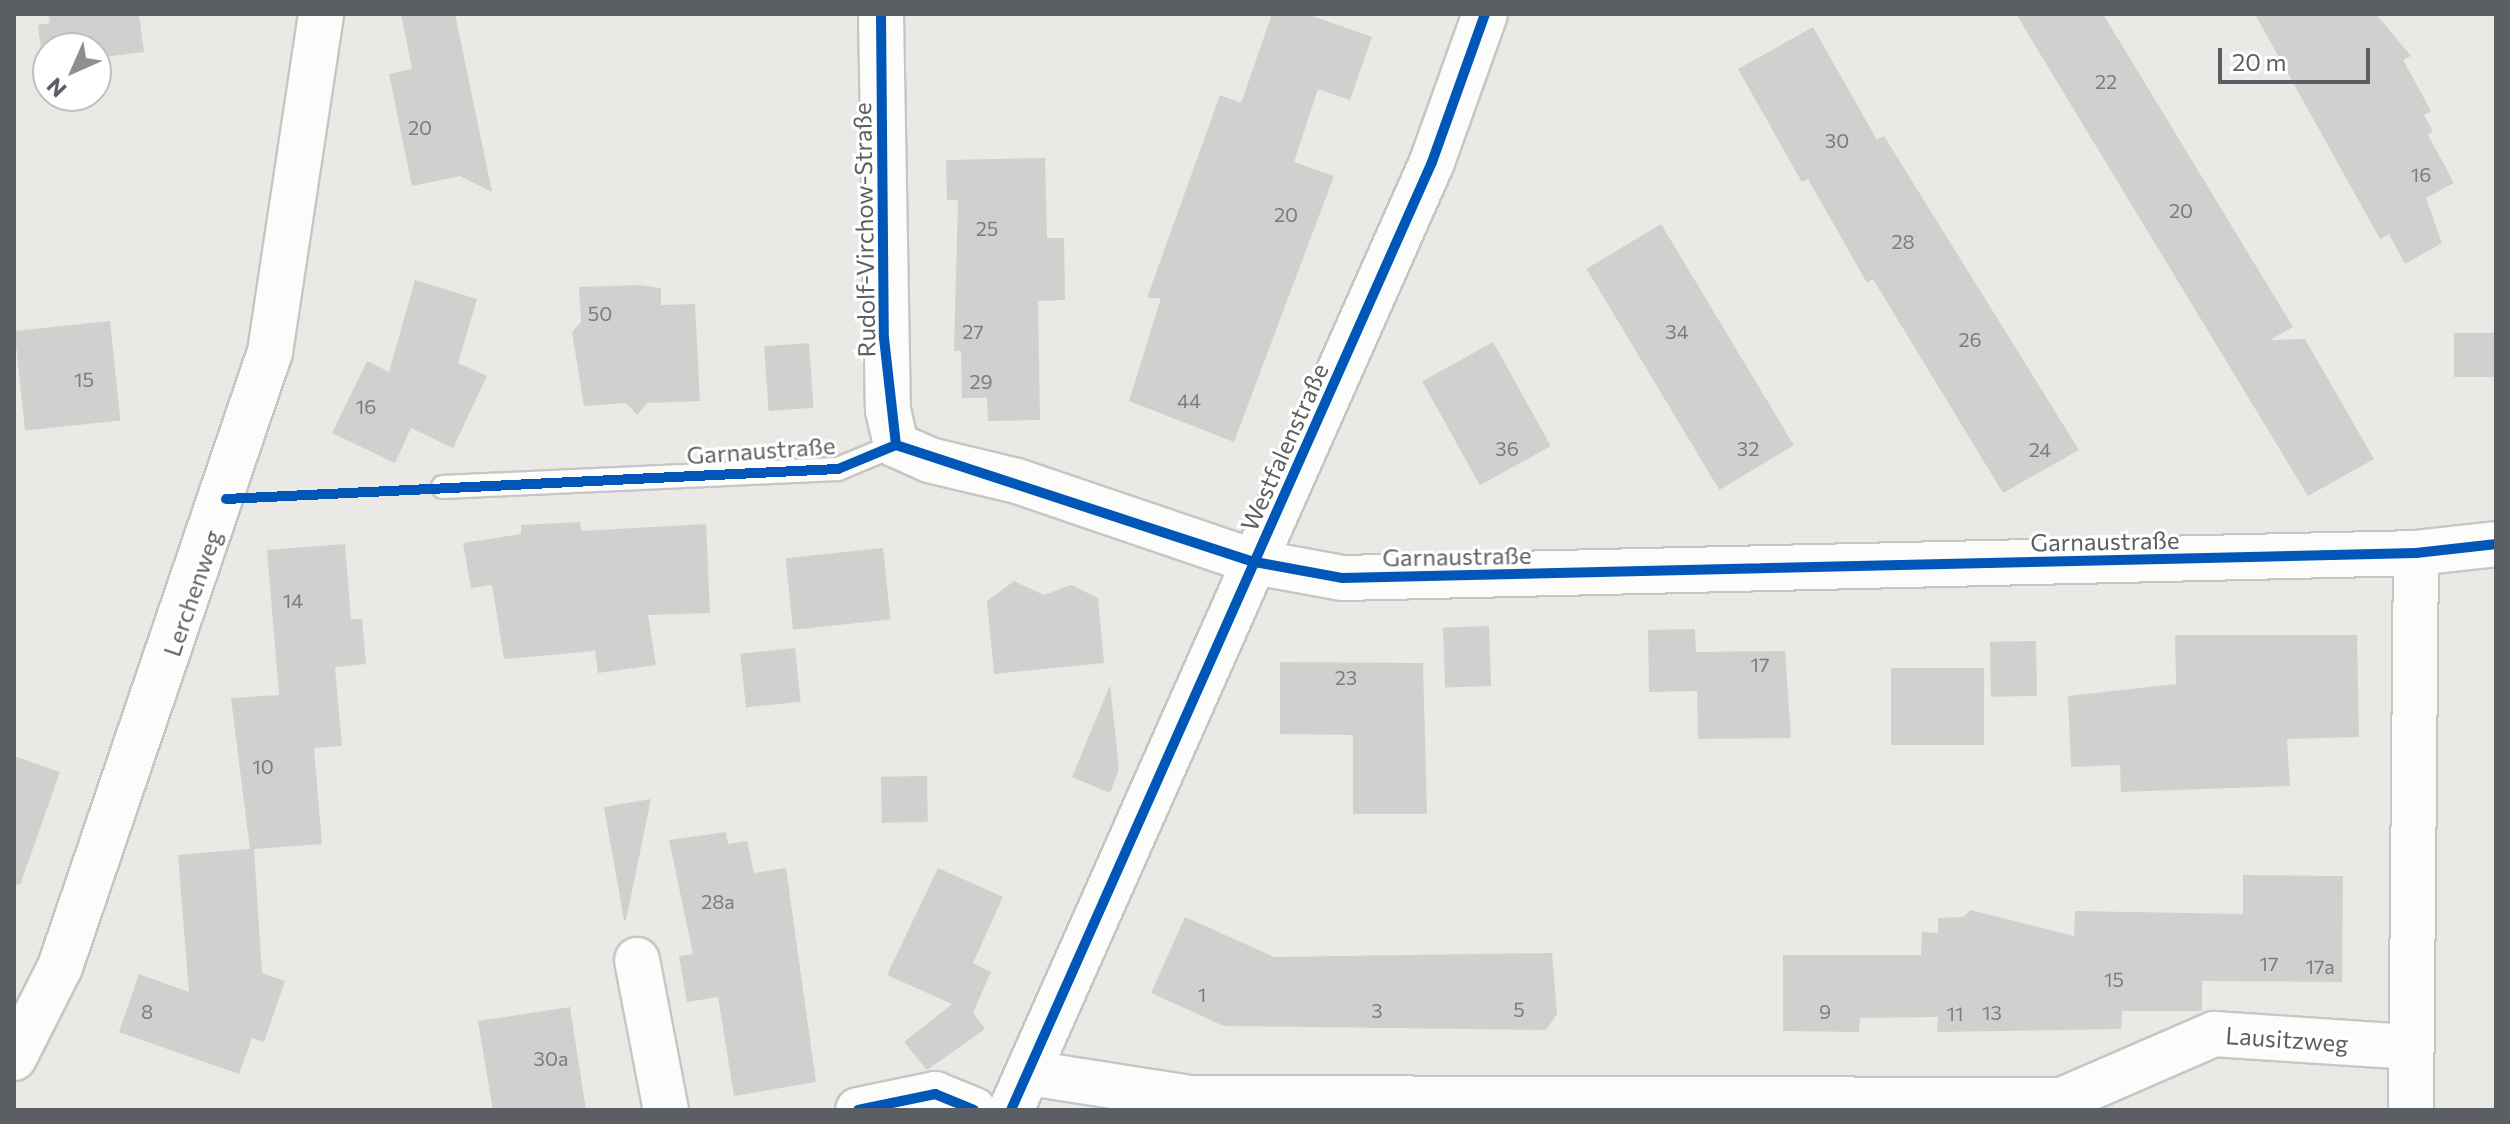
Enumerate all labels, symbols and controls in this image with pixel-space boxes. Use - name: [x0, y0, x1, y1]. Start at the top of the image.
- north arrow: [32, 32, 112, 112]
- scale bar: [2222, 32, 2374, 82]
- text: 20 m: [2232, 47, 2286, 76]
- house number: 22: [2095, 69, 2117, 93]
- text: N: [41, 73, 71, 103]
- street label: Rudolf-Virchow-Straße: [847, 102, 881, 358]
- house number: 20: [408, 115, 432, 139]
- house number: 30: [1825, 128, 1849, 152]
- house number: 16: [2411, 162, 2431, 186]
- house number: 20: [2169, 198, 2193, 222]
- house number: 20: [1274, 202, 1298, 226]
- house number: 25: [976, 216, 998, 240]
- house number: 28: [1891, 229, 1915, 253]
- house number: 50: [588, 301, 612, 325]
- house number: 27: [962, 319, 984, 343]
- house number: 34: [1665, 319, 1689, 343]
- house number: 26: [1958, 327, 1982, 351]
- street label: Westfalenstraße: [1234, 359, 1334, 535]
- house number: 15: [74, 367, 94, 391]
- house number: 29: [969, 369, 993, 393]
- house number: 44: [1177, 388, 1201, 412]
- house number: 16: [356, 394, 376, 418]
- street label: Garnaustraße: [686, 430, 836, 470]
- house number: 36: [1495, 436, 1519, 460]
- house number: 32: [1737, 436, 1759, 460]
- house number: 24: [2029, 437, 2051, 461]
- street label: Garnaustraße: [2030, 525, 2180, 557]
- street label: Lerchenweg: [157, 526, 227, 660]
- street label: Garnaustraße: [1382, 540, 1532, 572]
- house number: 14: [283, 588, 303, 612]
- house number: 17: [1750, 652, 1770, 676]
- house number: 23: [1335, 665, 1357, 689]
- house number: 10: [252, 754, 274, 778]
- house number: 28a: [701, 889, 735, 913]
- house number: 17: [2259, 951, 2279, 975]
- house number: 17a: [2305, 954, 2335, 978]
- house number: 15: [2104, 967, 2124, 991]
- house number: 1: [1198, 982, 1206, 1006]
- house number: 5: [1513, 997, 1525, 1021]
- house number: 3: [1371, 998, 1383, 1022]
- house number: 8: [141, 999, 153, 1023]
- house number: 9: [1819, 999, 1831, 1023]
- house number: 13: [1982, 1000, 2002, 1024]
- house number: 11: [1946, 1001, 1964, 1025]
- street label: Lausitzweg: [2225, 1020, 2349, 1058]
- house number: 30a: [534, 1046, 568, 1070]

